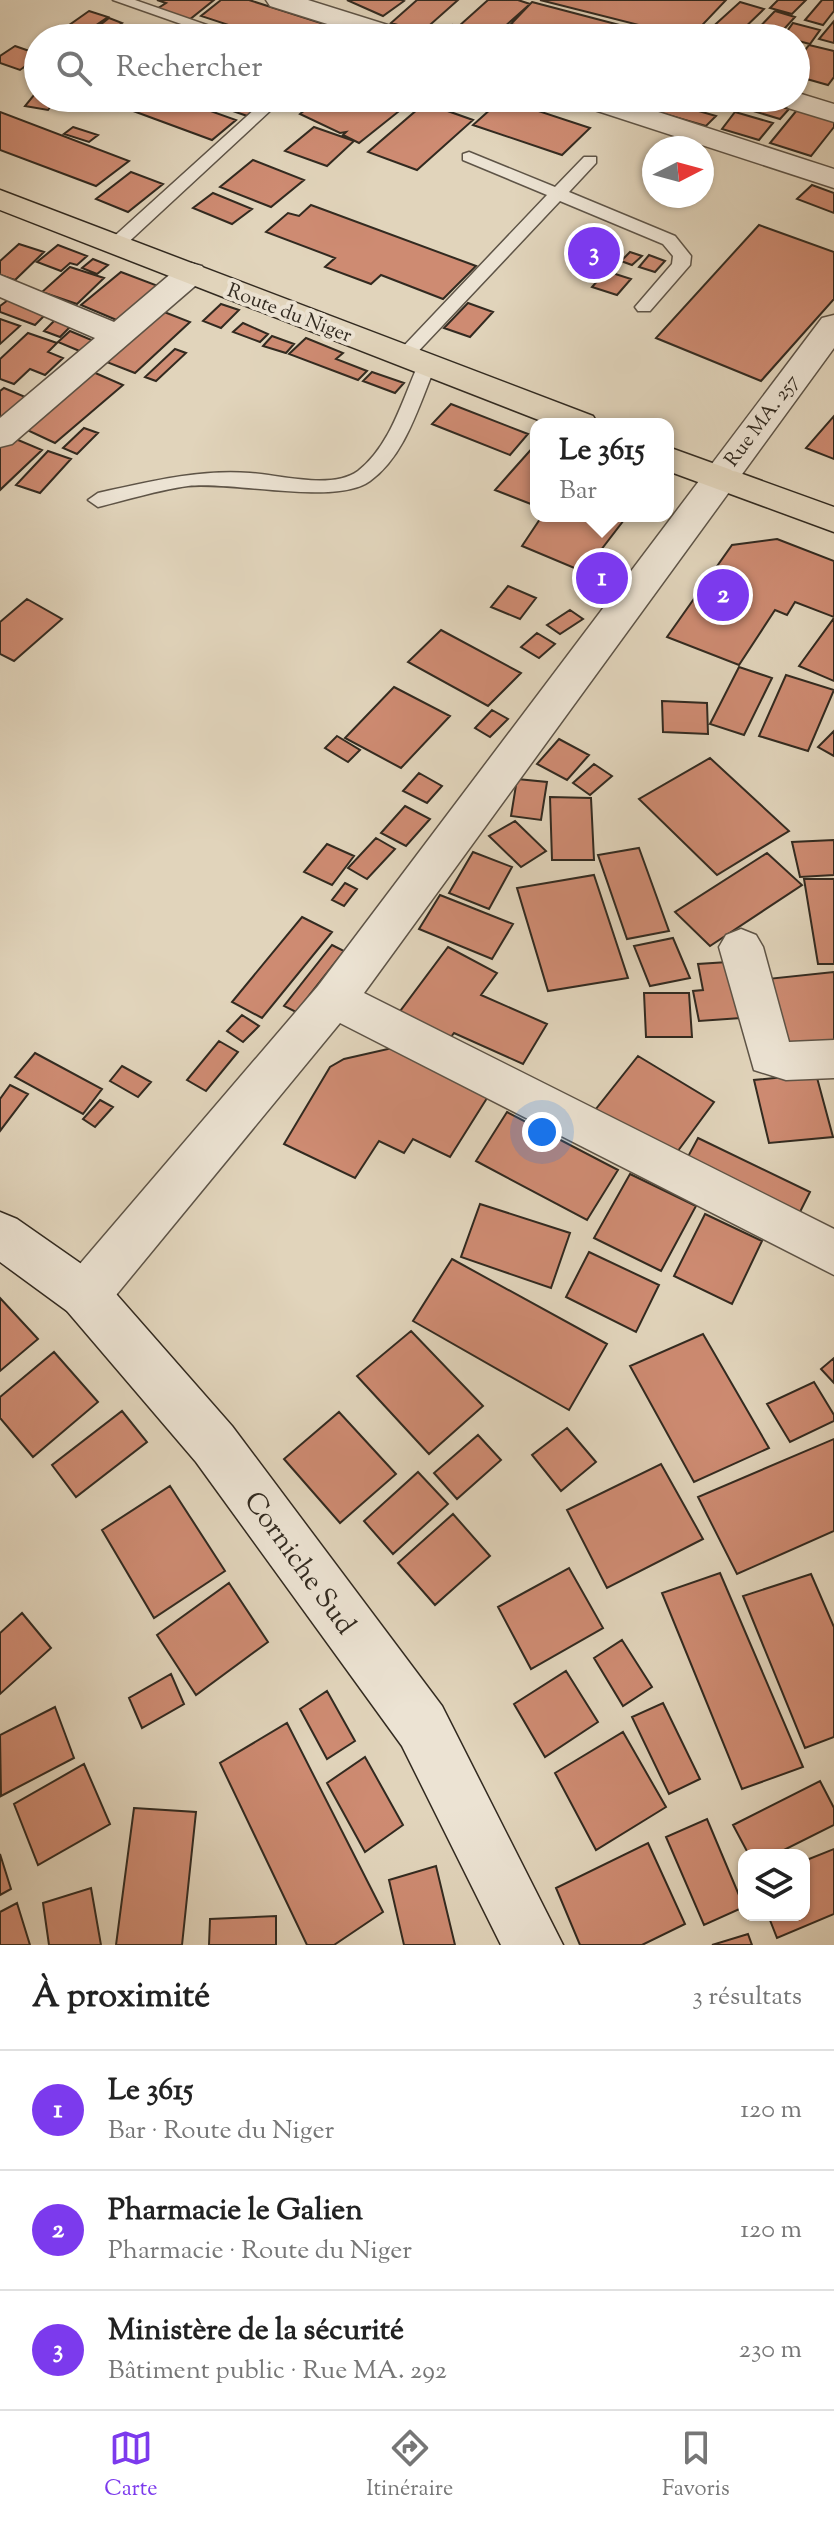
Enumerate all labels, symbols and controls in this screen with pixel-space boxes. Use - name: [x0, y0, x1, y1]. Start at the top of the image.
- search box: [24, 24, 810, 112]
- icon: search: [52, 46, 96, 90]
- text: Rechercher: [116, 47, 263, 90]
- north arrow: [642, 136, 714, 208]
- pin: 3: [568, 223, 620, 283]
- street label: Route du Niger: [223, 277, 356, 352]
- street label: Rue MA. 257: [719, 369, 807, 474]
- popup: [530, 418, 674, 522]
- text: Le 3615: [559, 430, 645, 473]
- text: Bar: [559, 473, 597, 510]
- pin: 1: [576, 548, 628, 608]
- pin: 2: [697, 565, 749, 625]
- your location: [522, 1112, 562, 1152]
- street label: Corniche Sud: [233, 1484, 364, 1644]
- map controls: [738, 1849, 810, 1921]
- button: layers: [738, 1849, 810, 1921]
- text: À proximité: [32, 1973, 210, 2022]
- text: 3 résultats: [692, 1979, 802, 2016]
- text: Le 3615: [108, 2070, 193, 2113]
- text: 1: [54, 2092, 62, 2129]
- text: 120 m: [740, 2092, 802, 2129]
- text: Bar · Route du Niger: [108, 2113, 334, 2150]
- text: Pharmacie le Galien: [108, 2190, 363, 2233]
- text: 2: [52, 2212, 64, 2249]
- text: 120 m: [740, 2212, 802, 2249]
- text: Pharmacie · Route du Niger: [108, 2233, 412, 2270]
- text: Ministère de la sécurité: [108, 2310, 404, 2353]
- text: 3: [53, 2332, 63, 2369]
- text: 230 m: [739, 2332, 802, 2369]
- text: Bâtiment public · Rue MA. 292: [108, 2353, 447, 2390]
- tab: Carte: [104, 2426, 158, 2506]
- tab: Itinéraire: [366, 2426, 453, 2506]
- tab: Favoris: [662, 2426, 730, 2506]

